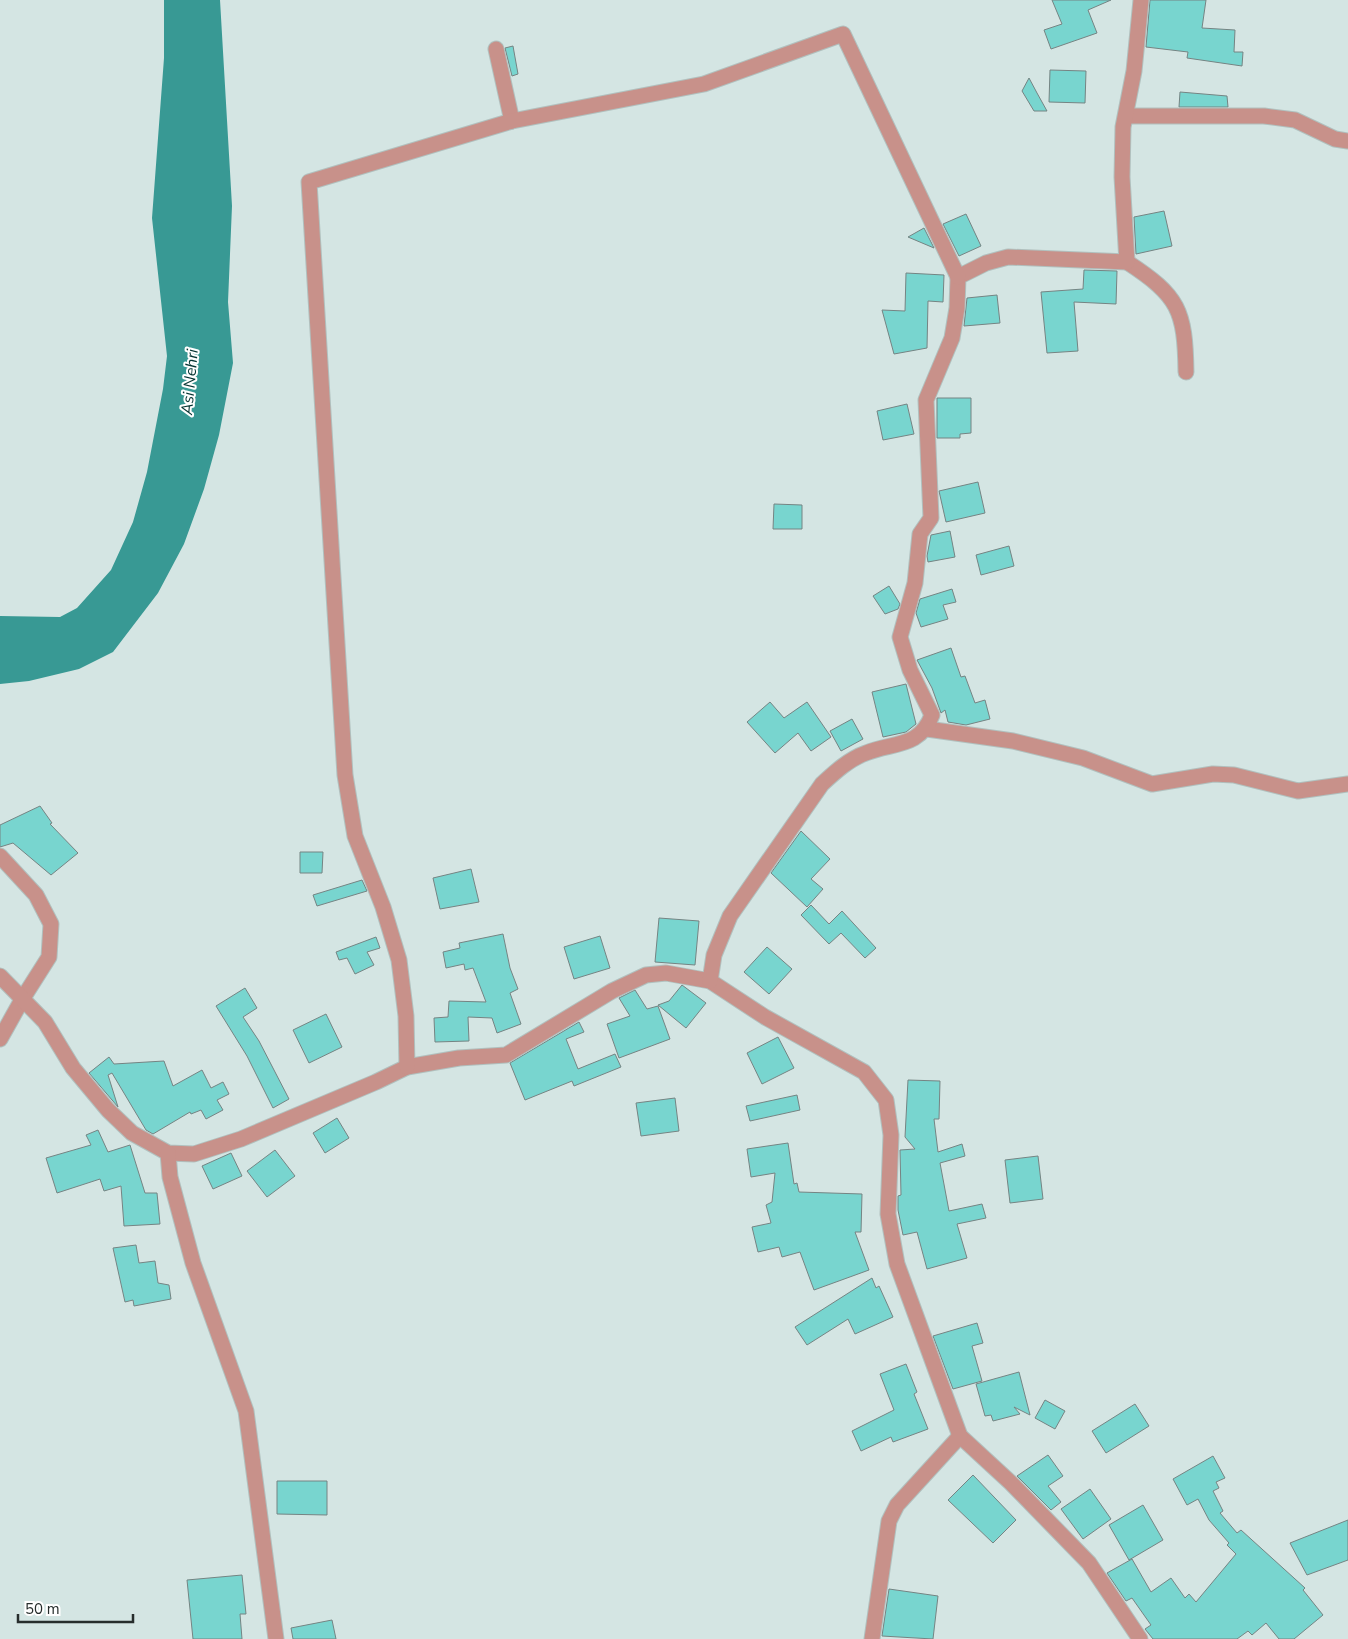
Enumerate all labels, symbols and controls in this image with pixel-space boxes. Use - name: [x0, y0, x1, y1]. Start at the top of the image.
- water label: Asi Nehri: [176, 348, 204, 417]
- scale bar: [18, 1592, 132, 1624]
- text: 50 m: [25, 1599, 60, 1619]

